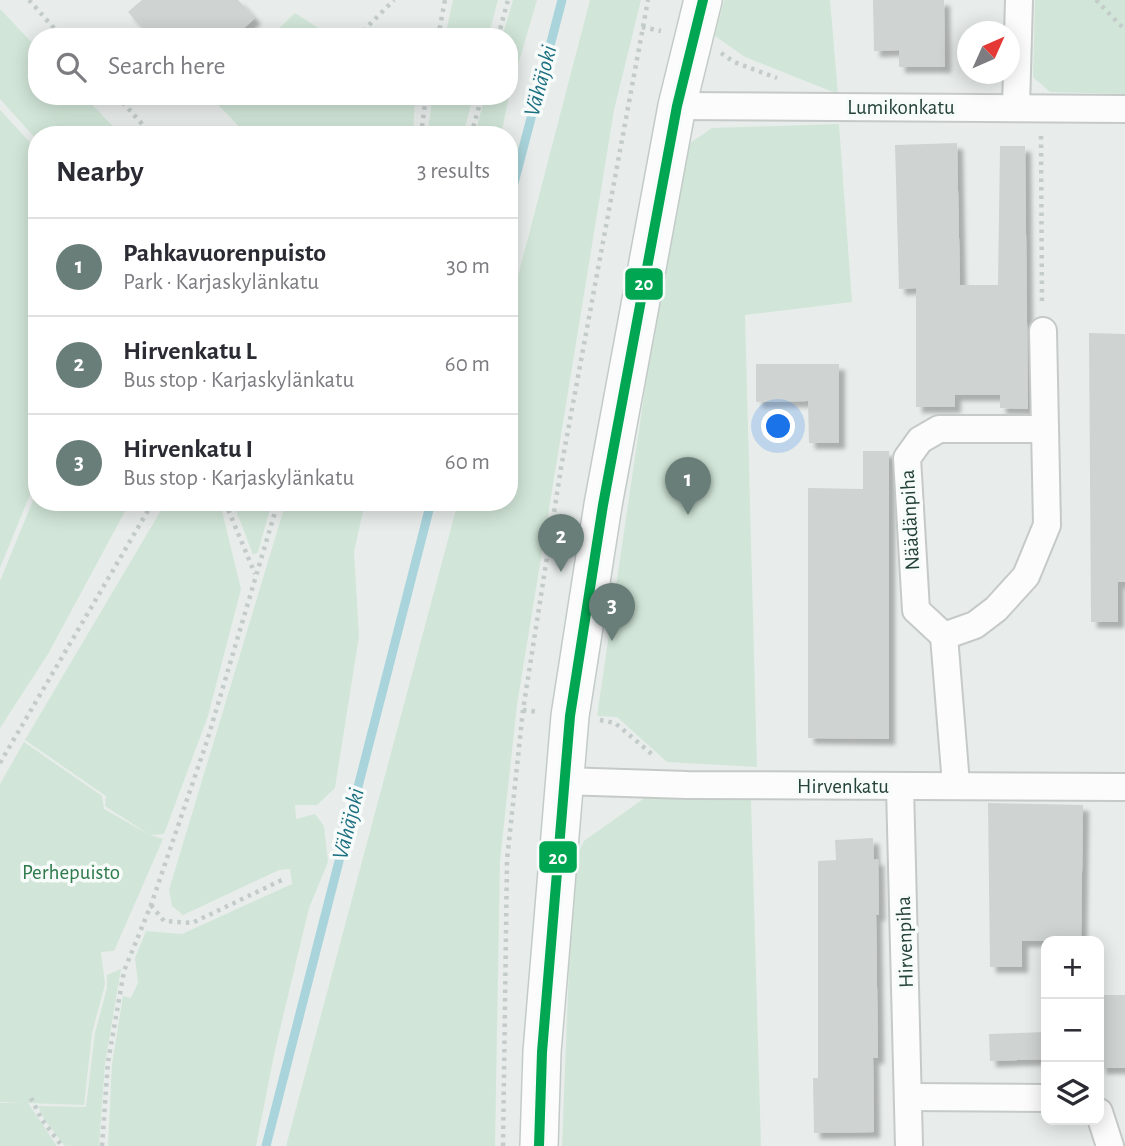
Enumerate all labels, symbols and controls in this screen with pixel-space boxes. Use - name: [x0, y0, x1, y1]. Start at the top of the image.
- north arrow: [957, 21, 1020, 84]
- search box: [28, 28, 518, 105]
- water label: Vähäjoki: [521, 43, 561, 119]
- icon: search: [52, 48, 90, 86]
- text: Search here: [108, 53, 226, 79]
- street label: Lumikonkatu: [847, 97, 955, 118]
- text: Nearby: [56, 157, 144, 187]
- text: 3 results: [417, 160, 490, 183]
- text: Pahkavuorenpuisto: [123, 240, 326, 266]
- text: 1: [75, 255, 83, 278]
- text: 30 m: [446, 255, 490, 278]
- line badge: 20: [624, 267, 664, 301]
- text: Park · Karjaskylänkatu: [123, 271, 319, 294]
- text: 20: [635, 275, 654, 294]
- text: Hirvenkatu L: [123, 338, 257, 364]
- text: 2: [74, 353, 84, 376]
- text: 60 m: [445, 353, 490, 376]
- text: Bus stop · Karjaskylänkatu: [123, 369, 354, 392]
- your location: [761, 409, 795, 443]
- text: Hirvenkatu I: [123, 436, 253, 462]
- text: 3: [74, 451, 84, 474]
- text: 60 m: [445, 451, 490, 474]
- pin: 1: [665, 457, 711, 515]
- text: Bus stop · Karjaskylänkatu: [123, 467, 354, 490]
- street label: Näädänpiha: [897, 469, 923, 571]
- pin: 2: [538, 514, 584, 572]
- pin: 3: [589, 583, 635, 641]
- street label: Hirvenkatu: [797, 776, 889, 797]
- water label: Vähäjoki: [329, 786, 369, 862]
- line badge: 20: [538, 840, 578, 874]
- text: 20: [549, 849, 568, 868]
- park label: Perhepuisto: [22, 862, 120, 883]
- street label: Hirvenpiha: [893, 895, 917, 988]
- map controls: [1041, 936, 1104, 1125]
- button: +: [1041, 936, 1104, 999]
- button: −: [1041, 999, 1104, 1062]
- button: layers: [1041, 1062, 1104, 1125]

